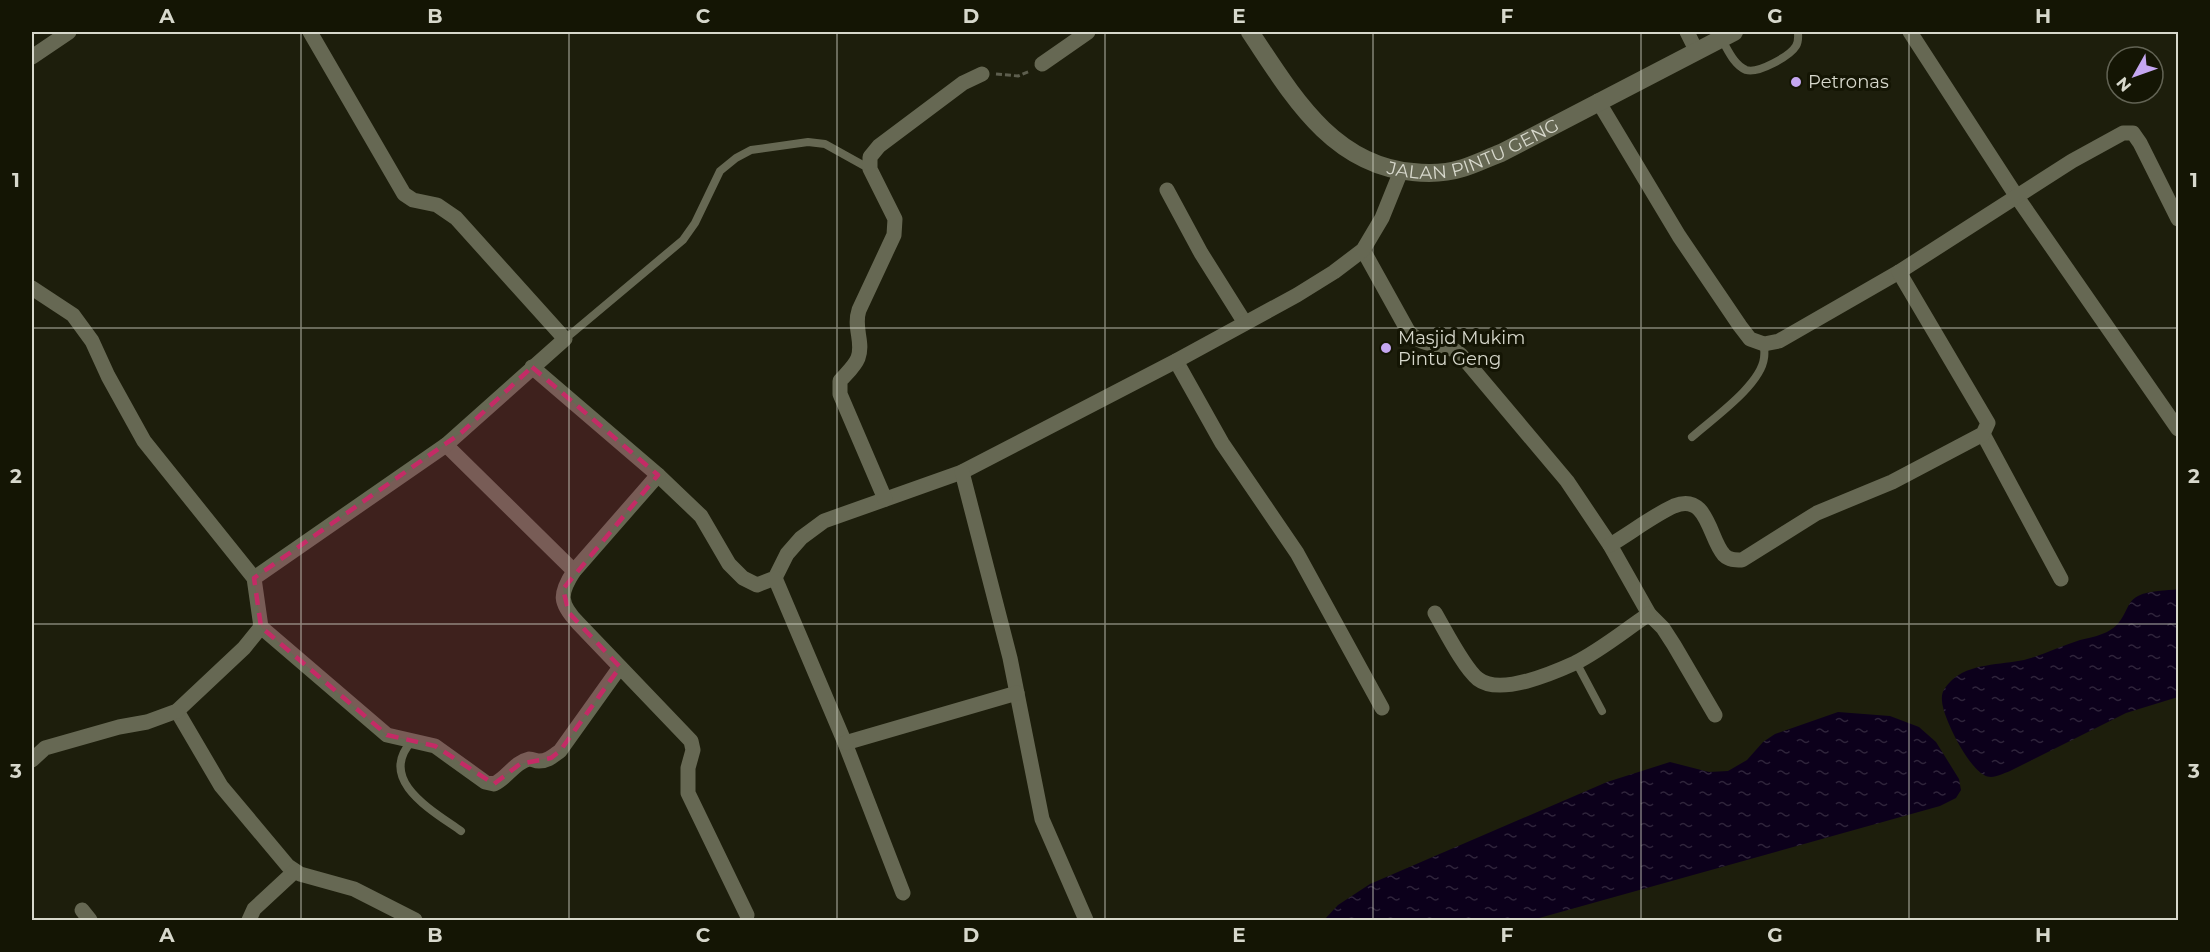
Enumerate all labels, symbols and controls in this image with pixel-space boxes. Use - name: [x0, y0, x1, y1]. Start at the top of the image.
- text: A: [158, 4, 175, 28]
- text: B: [427, 4, 443, 28]
- text: C: [696, 4, 711, 28]
- text: D: [963, 4, 979, 28]
- text: E: [1232, 4, 1246, 28]
- text: F: [1501, 4, 1514, 28]
- text: G: [1767, 4, 1783, 28]
- text: H: [2035, 4, 2051, 28]
- north arrow: [2105, 45, 2165, 105]
- place label: Petronas: [1808, 71, 1889, 93]
- text: N: [2112, 73, 2135, 95]
- marker: Petronas: [1789, 75, 1803, 89]
- street label: JALAN PINTU GENG: [1384, 114, 1563, 184]
- text: 1: [12, 168, 20, 192]
- text: 1: [2190, 168, 2198, 192]
- place label: Masjid Mukim Pintu Geng: [1398, 327, 1525, 370]
- marker: Masjid Mukim Pintu Geng: [1379, 341, 1393, 355]
- text: 2: [10, 464, 22, 488]
- text: 2: [2188, 464, 2200, 488]
- text: 3: [9, 759, 22, 783]
- text: 3: [2187, 759, 2200, 783]
- text: A: [158, 923, 175, 947]
- text: B: [427, 923, 443, 947]
- text: C: [696, 923, 711, 947]
- text: D: [963, 923, 979, 947]
- text: E: [1232, 923, 1246, 947]
- text: F: [1501, 923, 1514, 947]
- text: G: [1767, 923, 1783, 947]
- text: H: [2035, 923, 2051, 947]

